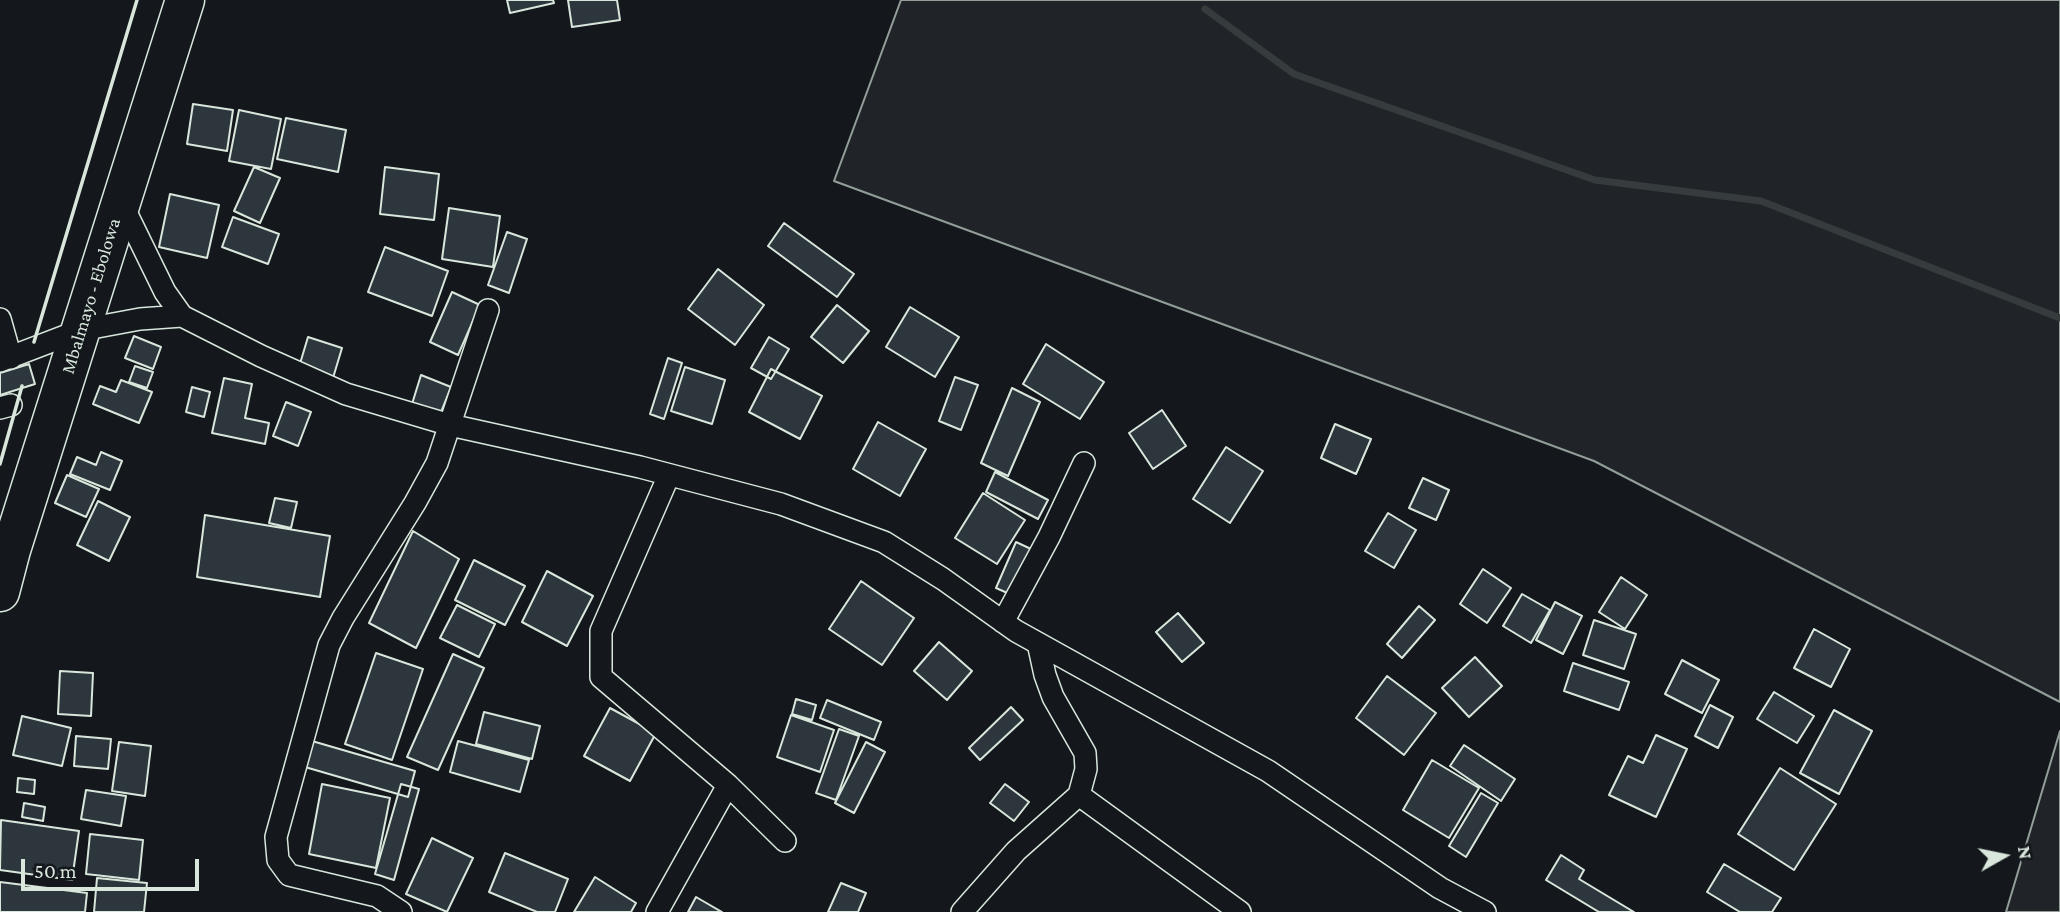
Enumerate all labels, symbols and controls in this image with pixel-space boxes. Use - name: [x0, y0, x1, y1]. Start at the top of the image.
- street label: Mbalmayo - Ebolowa: [56, 215, 126, 377]
- north arrow: [1969, 821, 2039, 891]
- text: N: [2014, 845, 2037, 861]
- scale bar: [24, 846, 203, 890]
- text: 50 m: [34, 859, 77, 883]

